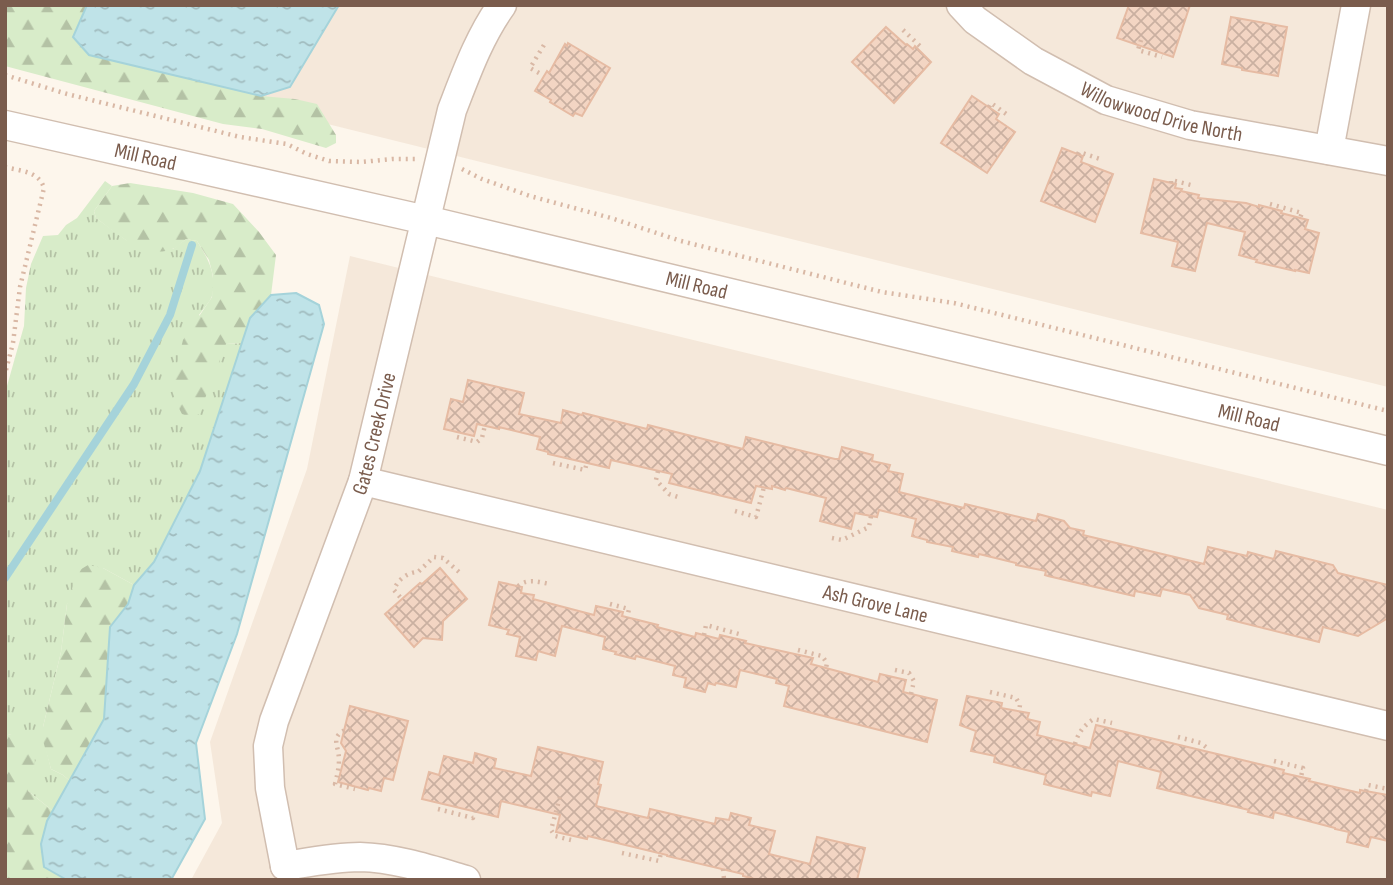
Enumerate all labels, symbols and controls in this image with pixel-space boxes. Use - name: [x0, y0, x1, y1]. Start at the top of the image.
- street label: Willowwood Drive North: [1076, 76, 1245, 147]
- street label: Mill Road: [112, 138, 179, 176]
- street label: Mill Road: [663, 266, 730, 304]
- street label: Gates Creek Drive: [347, 370, 401, 498]
- street label: Mill Road: [1216, 398, 1282, 437]
- street label: Ash Grove Lane: [820, 579, 930, 628]

